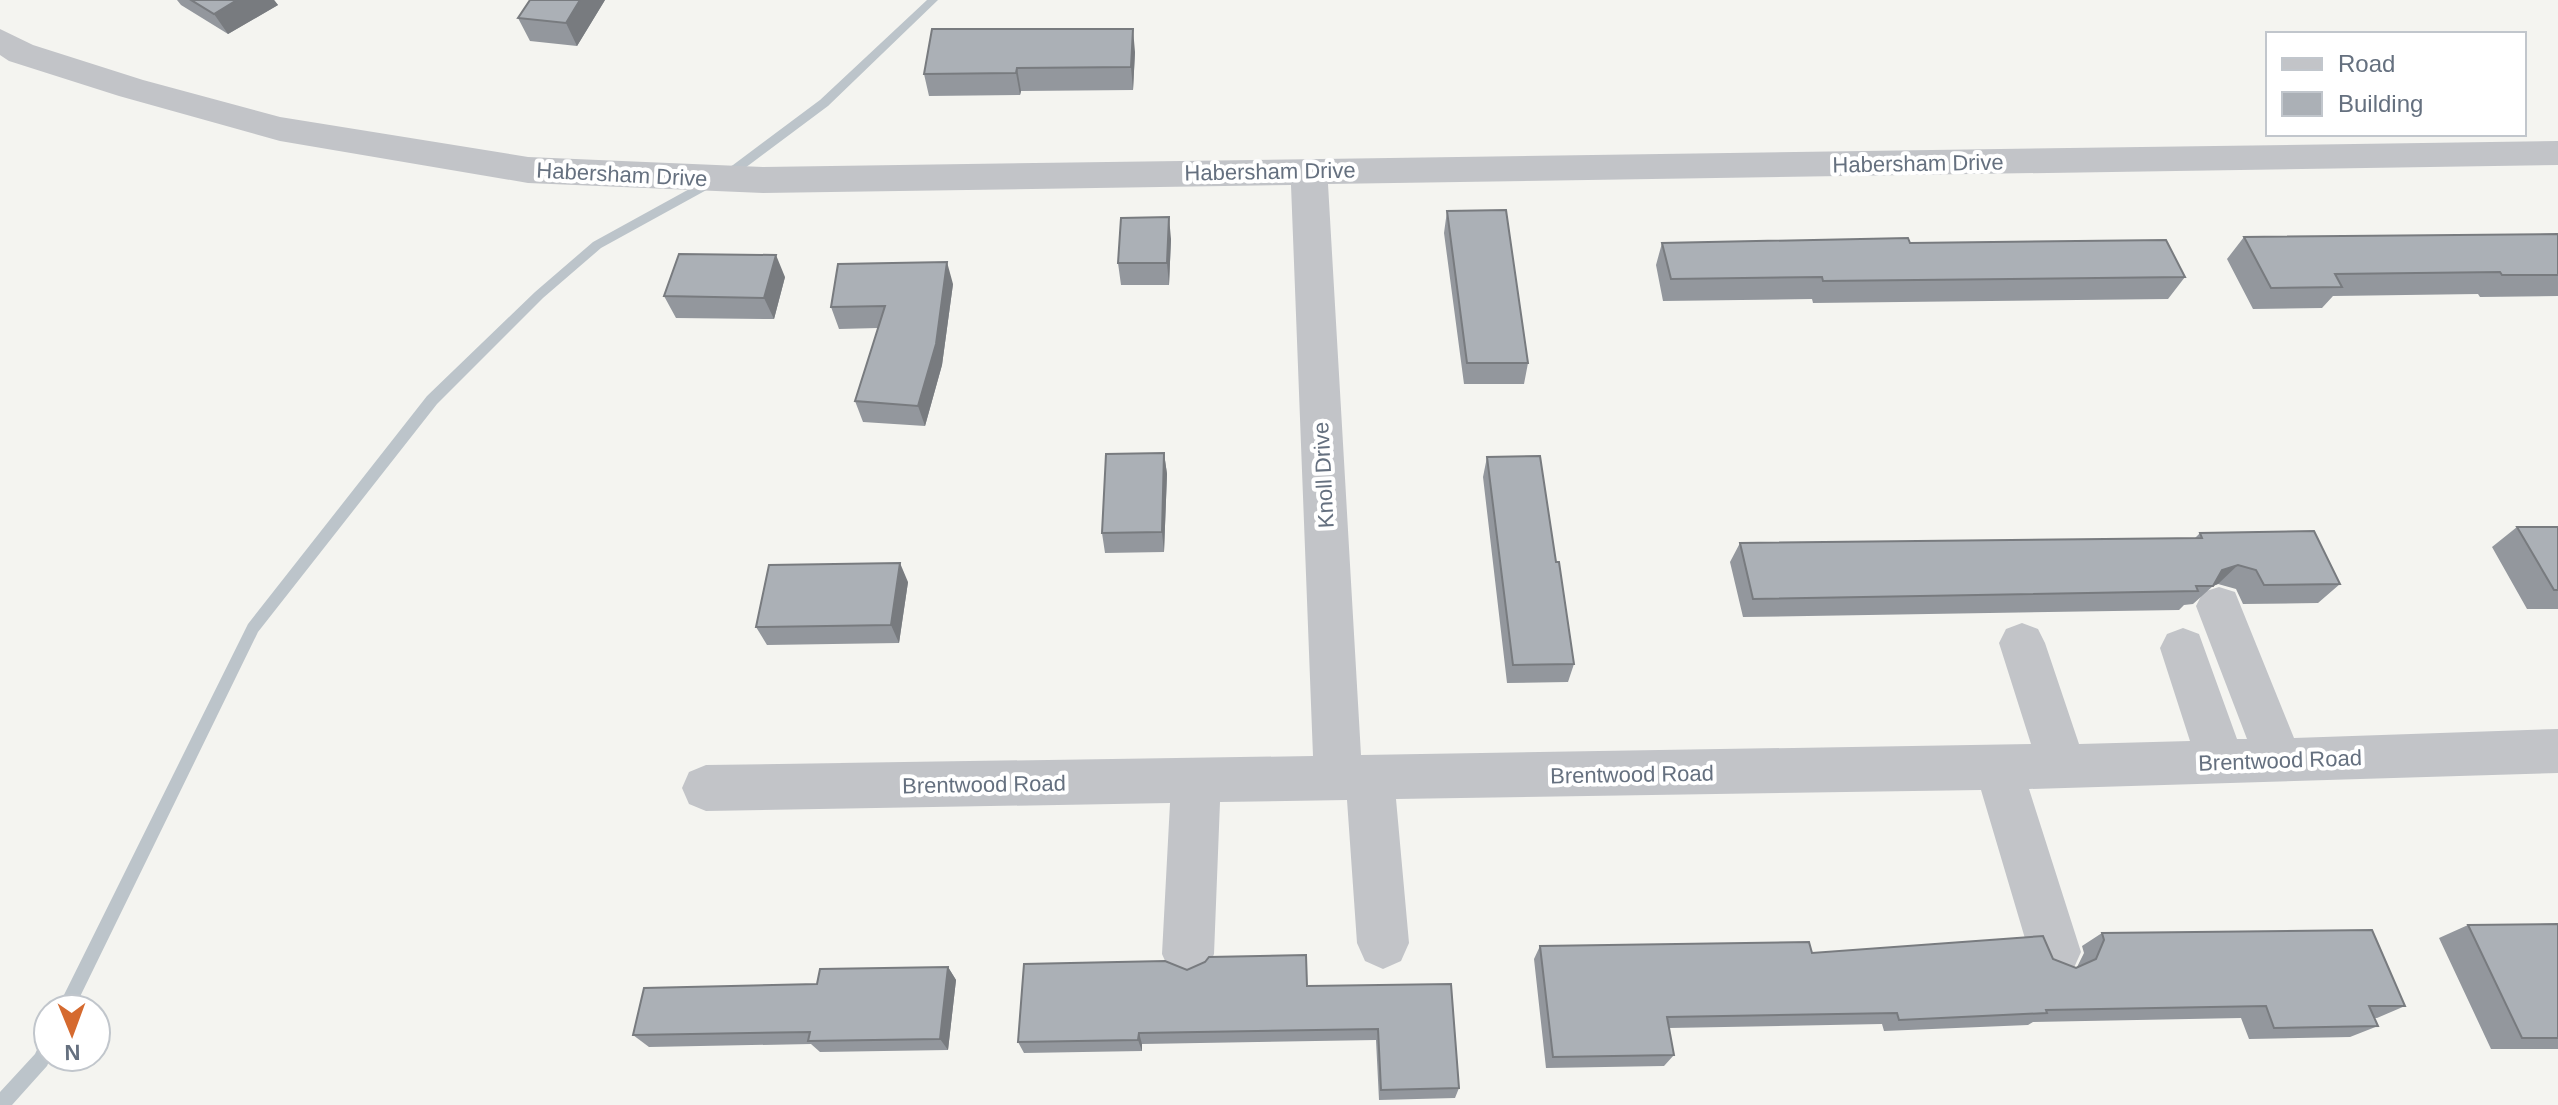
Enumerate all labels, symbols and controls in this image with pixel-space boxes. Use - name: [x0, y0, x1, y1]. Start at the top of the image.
- legend: [2266, 32, 2526, 136]
- text: Road: [2338, 50, 2395, 77]
- text: Building: [2338, 90, 2423, 117]
- street label: Habersham Drive: [1832, 150, 2004, 177]
- street label: Habersham Drive: [536, 158, 708, 191]
- street label: Habersham Drive: [1184, 158, 1356, 185]
- street label: Knoll Drive: [1308, 421, 1339, 529]
- street label: Brentwood Road: [2198, 745, 2362, 776]
- street label: Brentwood Road: [1550, 761, 1714, 788]
- street label: Brentwood Road: [902, 771, 1066, 798]
- north arrow: [32, 993, 112, 1073]
- text: N: [64, 1040, 81, 1065]

